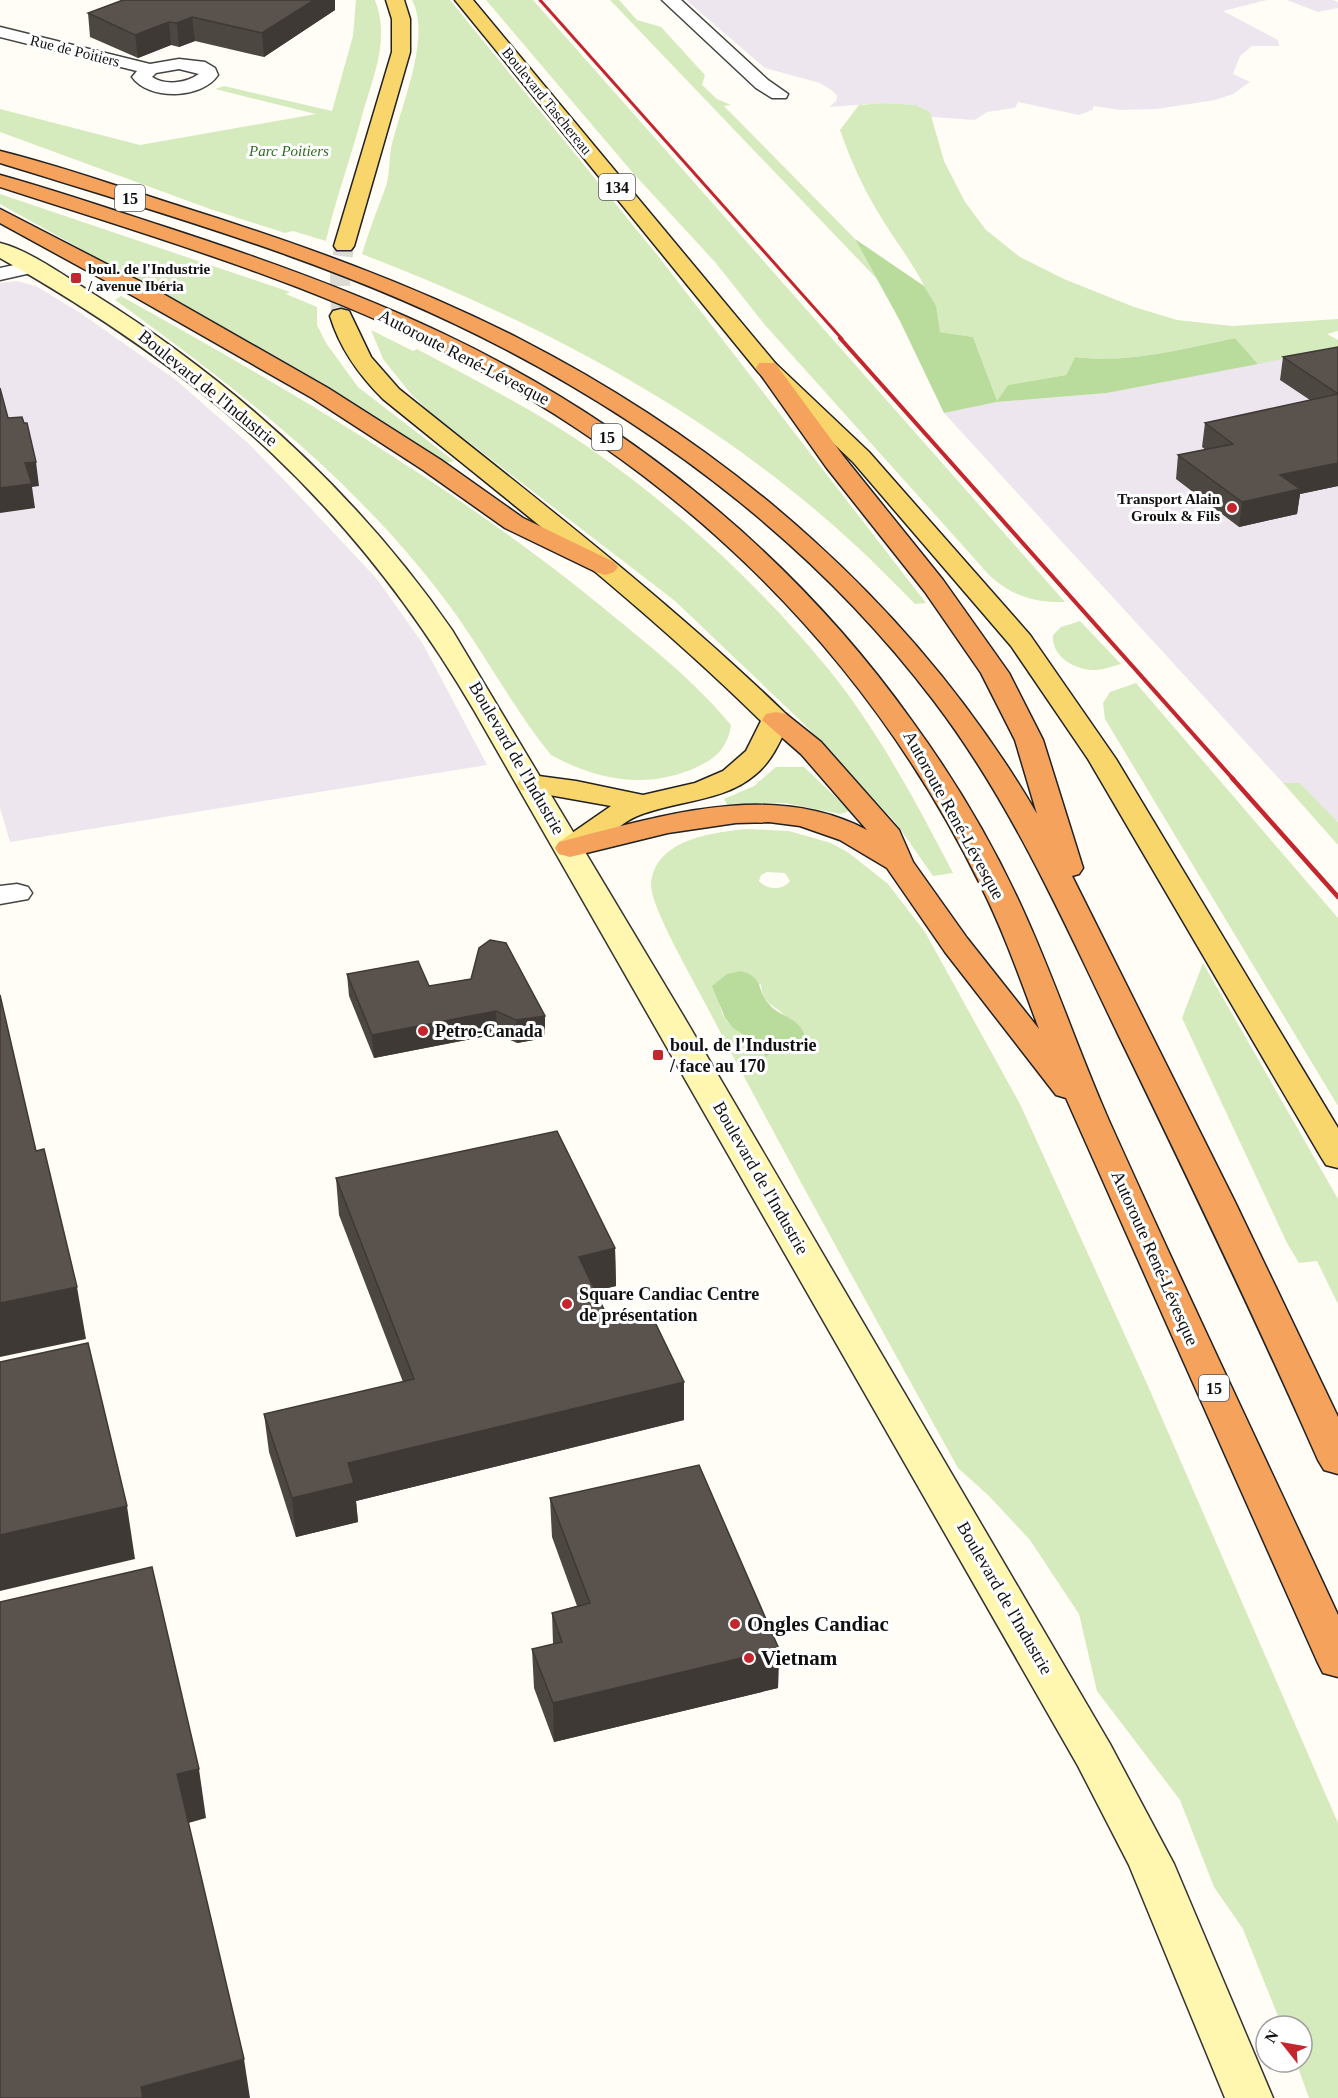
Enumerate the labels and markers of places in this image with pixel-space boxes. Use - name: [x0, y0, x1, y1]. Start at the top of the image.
- place label: boul. de l'Industrie / avenue Ibéria: [87, 261, 210, 294]
- marker: boul. de l'Industrie / avenue Ibéria: [69, 271, 83, 285]
- place label: Transport Alain Groulx & Fils: [1117, 491, 1221, 524]
- marker: Transport Alain Groulx & Fils: [1225, 501, 1239, 515]
- place label: Petro-Canada: [435, 1021, 543, 1041]
- marker: Petro-Canada: [416, 1024, 430, 1038]
- place label: boul. de l'Industrie / face au 170: [669, 1035, 817, 1076]
- marker: boul. de l'Industrie / face au 170: [651, 1048, 665, 1062]
- place label: Square Candiac Centre de présentation: [579, 1284, 759, 1325]
- marker: Square Candiac Centre de présentation: [560, 1297, 574, 1311]
- place label: Ongles Candiac: [747, 1612, 889, 1636]
- marker: Ongles Candiac: [728, 1617, 742, 1631]
- place label: Vietnam: [761, 1646, 838, 1670]
- marker: Vietnam: [742, 1651, 756, 1665]

